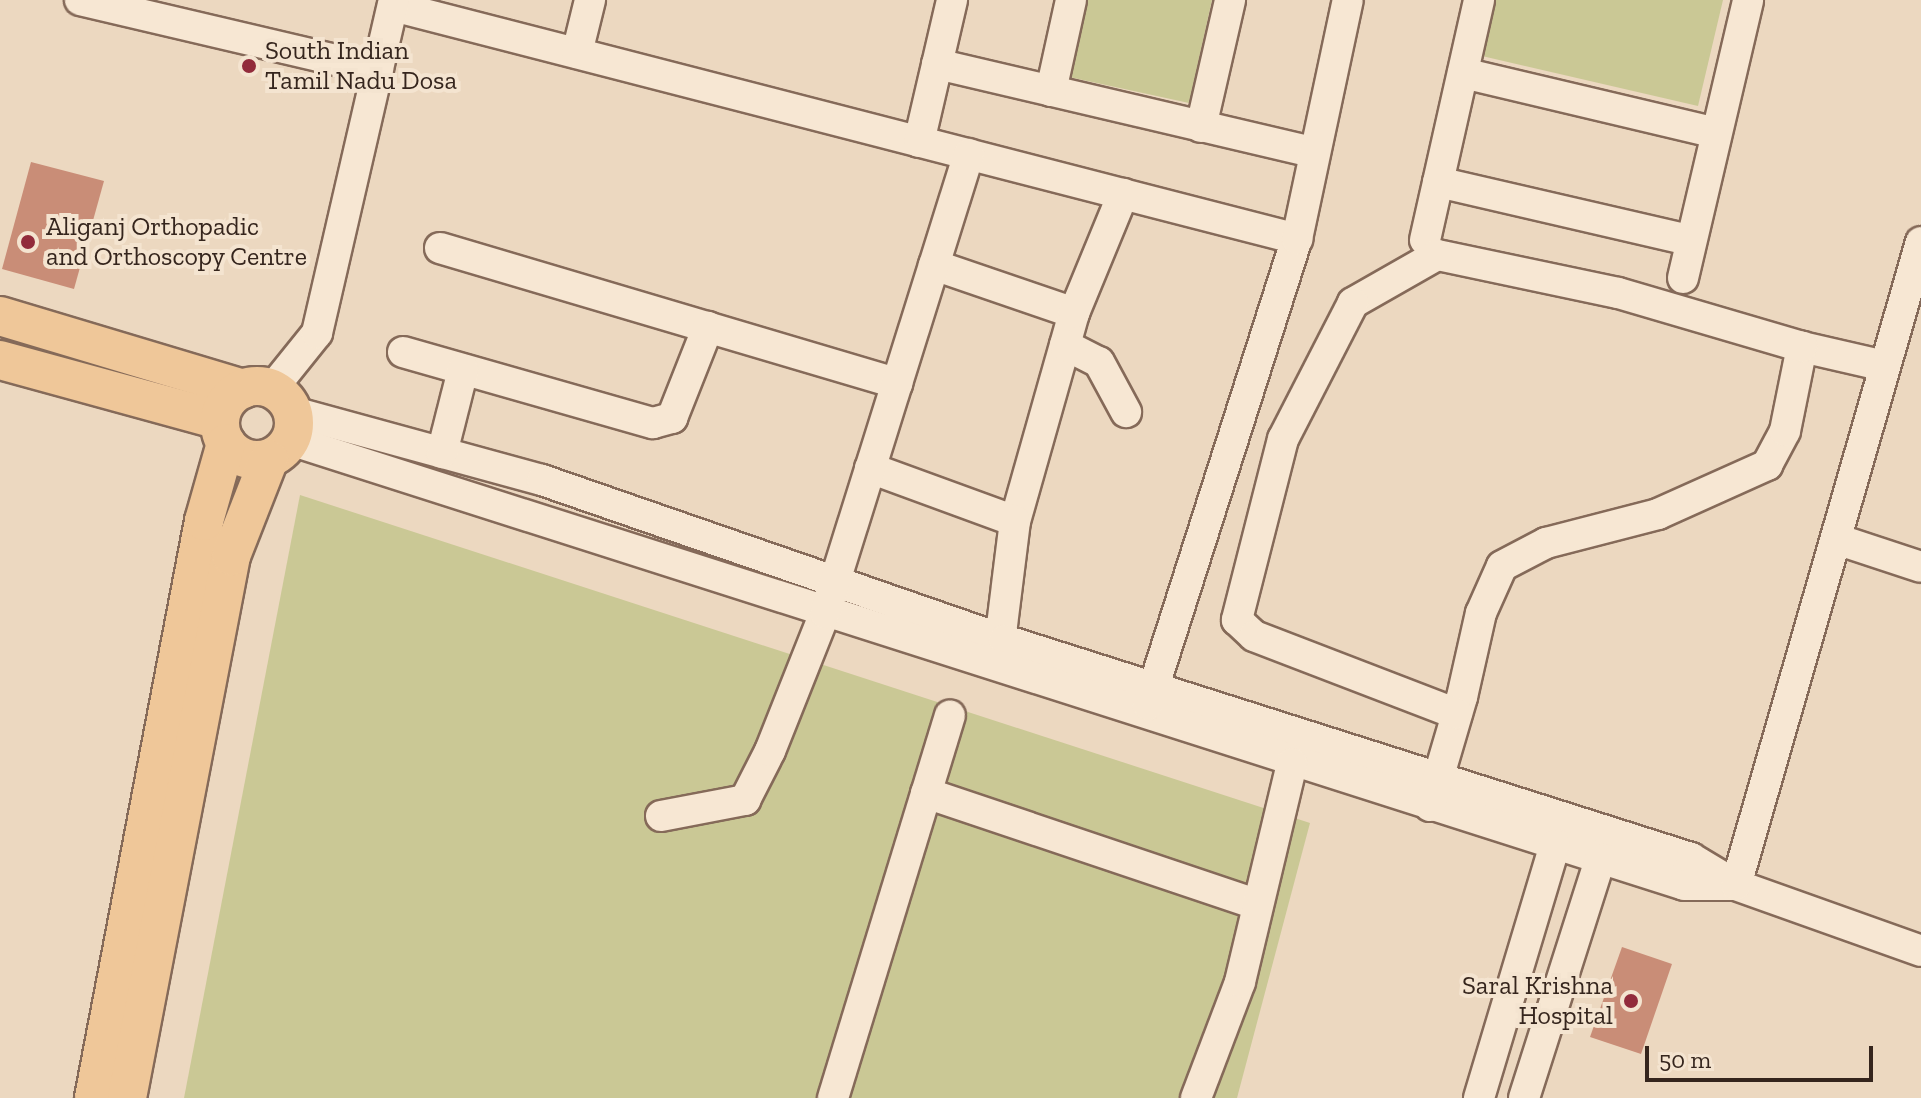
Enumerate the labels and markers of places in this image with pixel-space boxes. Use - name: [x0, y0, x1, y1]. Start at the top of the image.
- place label: South Indian Tamil Nadu Dosa: [265, 35, 457, 96]
- marker: South Indian Tamil Nadu Dosa: [240, 57, 258, 75]
- place label: Aliganj Orthopadic and Orthoscopy Centre: [46, 211, 308, 272]
- marker: Aliganj Orthopadic and Orthoscopy Centre: [17, 231, 39, 253]
- place label: Saral Krishna Hospital: [1462, 970, 1613, 1032]
- marker: Saral Krishna Hospital: [1620, 990, 1642, 1012]

